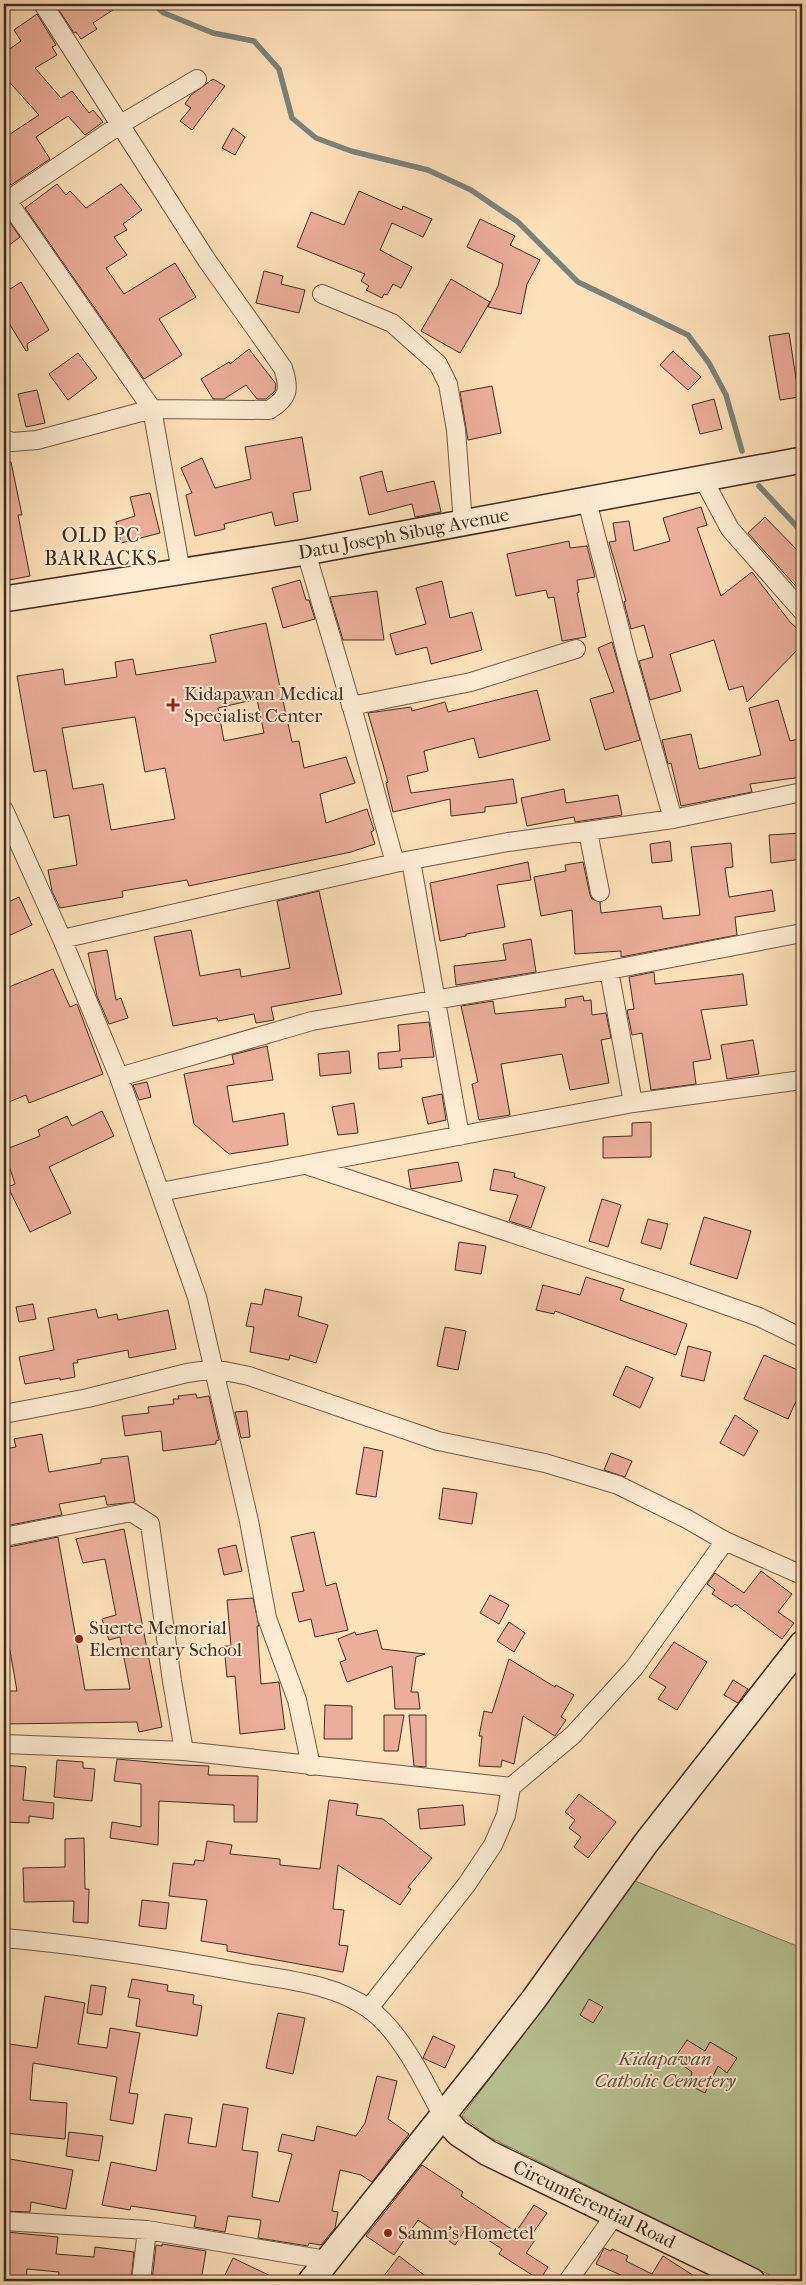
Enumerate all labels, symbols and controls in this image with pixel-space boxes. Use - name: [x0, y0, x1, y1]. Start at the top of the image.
- street label: Datu Joseph Sibug Avenue: [297, 504, 511, 564]
- district label: OLD PC BARRACKS: [44, 524, 158, 570]
- place label: Kidapawan Medical Specialist Center: [184, 683, 344, 727]
- marker: Kidapawan Medical Specialist Center: [166, 698, 180, 712]
- place label: Suerte Memorial Elementary School: [89, 1617, 242, 1661]
- marker: Suerte Memorial Elementary School: [73, 1633, 85, 1645]
- park label: Kidapawan Catholic Cemetery: [595, 2048, 737, 2092]
- street label: Circumferential Road: [509, 2156, 680, 2253]
- place label: Samm's Hometel: [398, 2222, 534, 2244]
- marker: Samm's Hometel: [382, 2227, 394, 2239]

